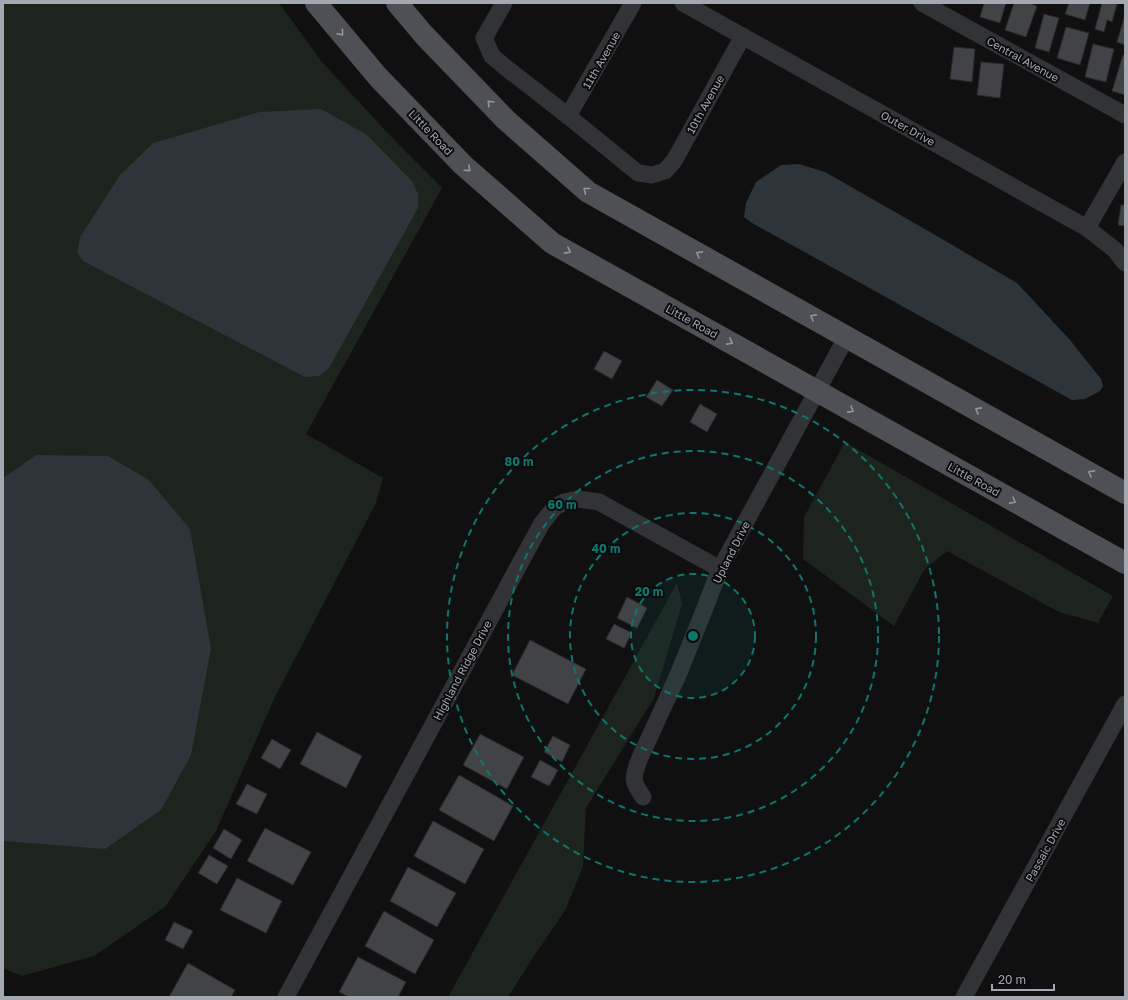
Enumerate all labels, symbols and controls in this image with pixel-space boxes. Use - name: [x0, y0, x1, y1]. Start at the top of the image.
- one-way arrow: [336, 28, 343, 35]
- street label: 11th Avenue: [580, 29, 622, 91]
- street label: Central Avenue: [985, 34, 1061, 84]
- street label: 10th Avenue: [684, 72, 726, 136]
- one-way arrow: [487, 100, 494, 108]
- street label: Little Road: [406, 107, 456, 157]
- street label: Outer Drive: [879, 108, 937, 148]
- one-way arrow: [463, 164, 471, 171]
- one-way arrow: [584, 187, 591, 194]
- one-way arrow: [564, 247, 571, 254]
- one-way arrow: [696, 251, 703, 258]
- street label: Little Road: [664, 301, 720, 341]
- one-way arrow: [809, 315, 817, 322]
- one-way arrow: [726, 338, 733, 345]
- one-way arrow: [847, 405, 854, 413]
- one-way arrow: [974, 407, 982, 414]
- text: 80 m: [505, 454, 533, 469]
- street label: Little Road: [946, 459, 1002, 499]
- one-way arrow: [1088, 471, 1095, 478]
- one-way arrow: [1009, 496, 1016, 503]
- text: 60 m: [548, 497, 576, 512]
- street label: Upland Drive: [710, 519, 752, 585]
- text: 40 m: [592, 541, 620, 556]
- text: 20 m: [635, 584, 663, 599]
- street label: Highland Ridge Drive: [430, 618, 494, 722]
- centre of rings: [686, 629, 700, 643]
- street label: Passaic Drive: [1022, 816, 1068, 884]
- scale bar: [992, 966, 1054, 992]
- text: 20 m: [998, 972, 1026, 987]

